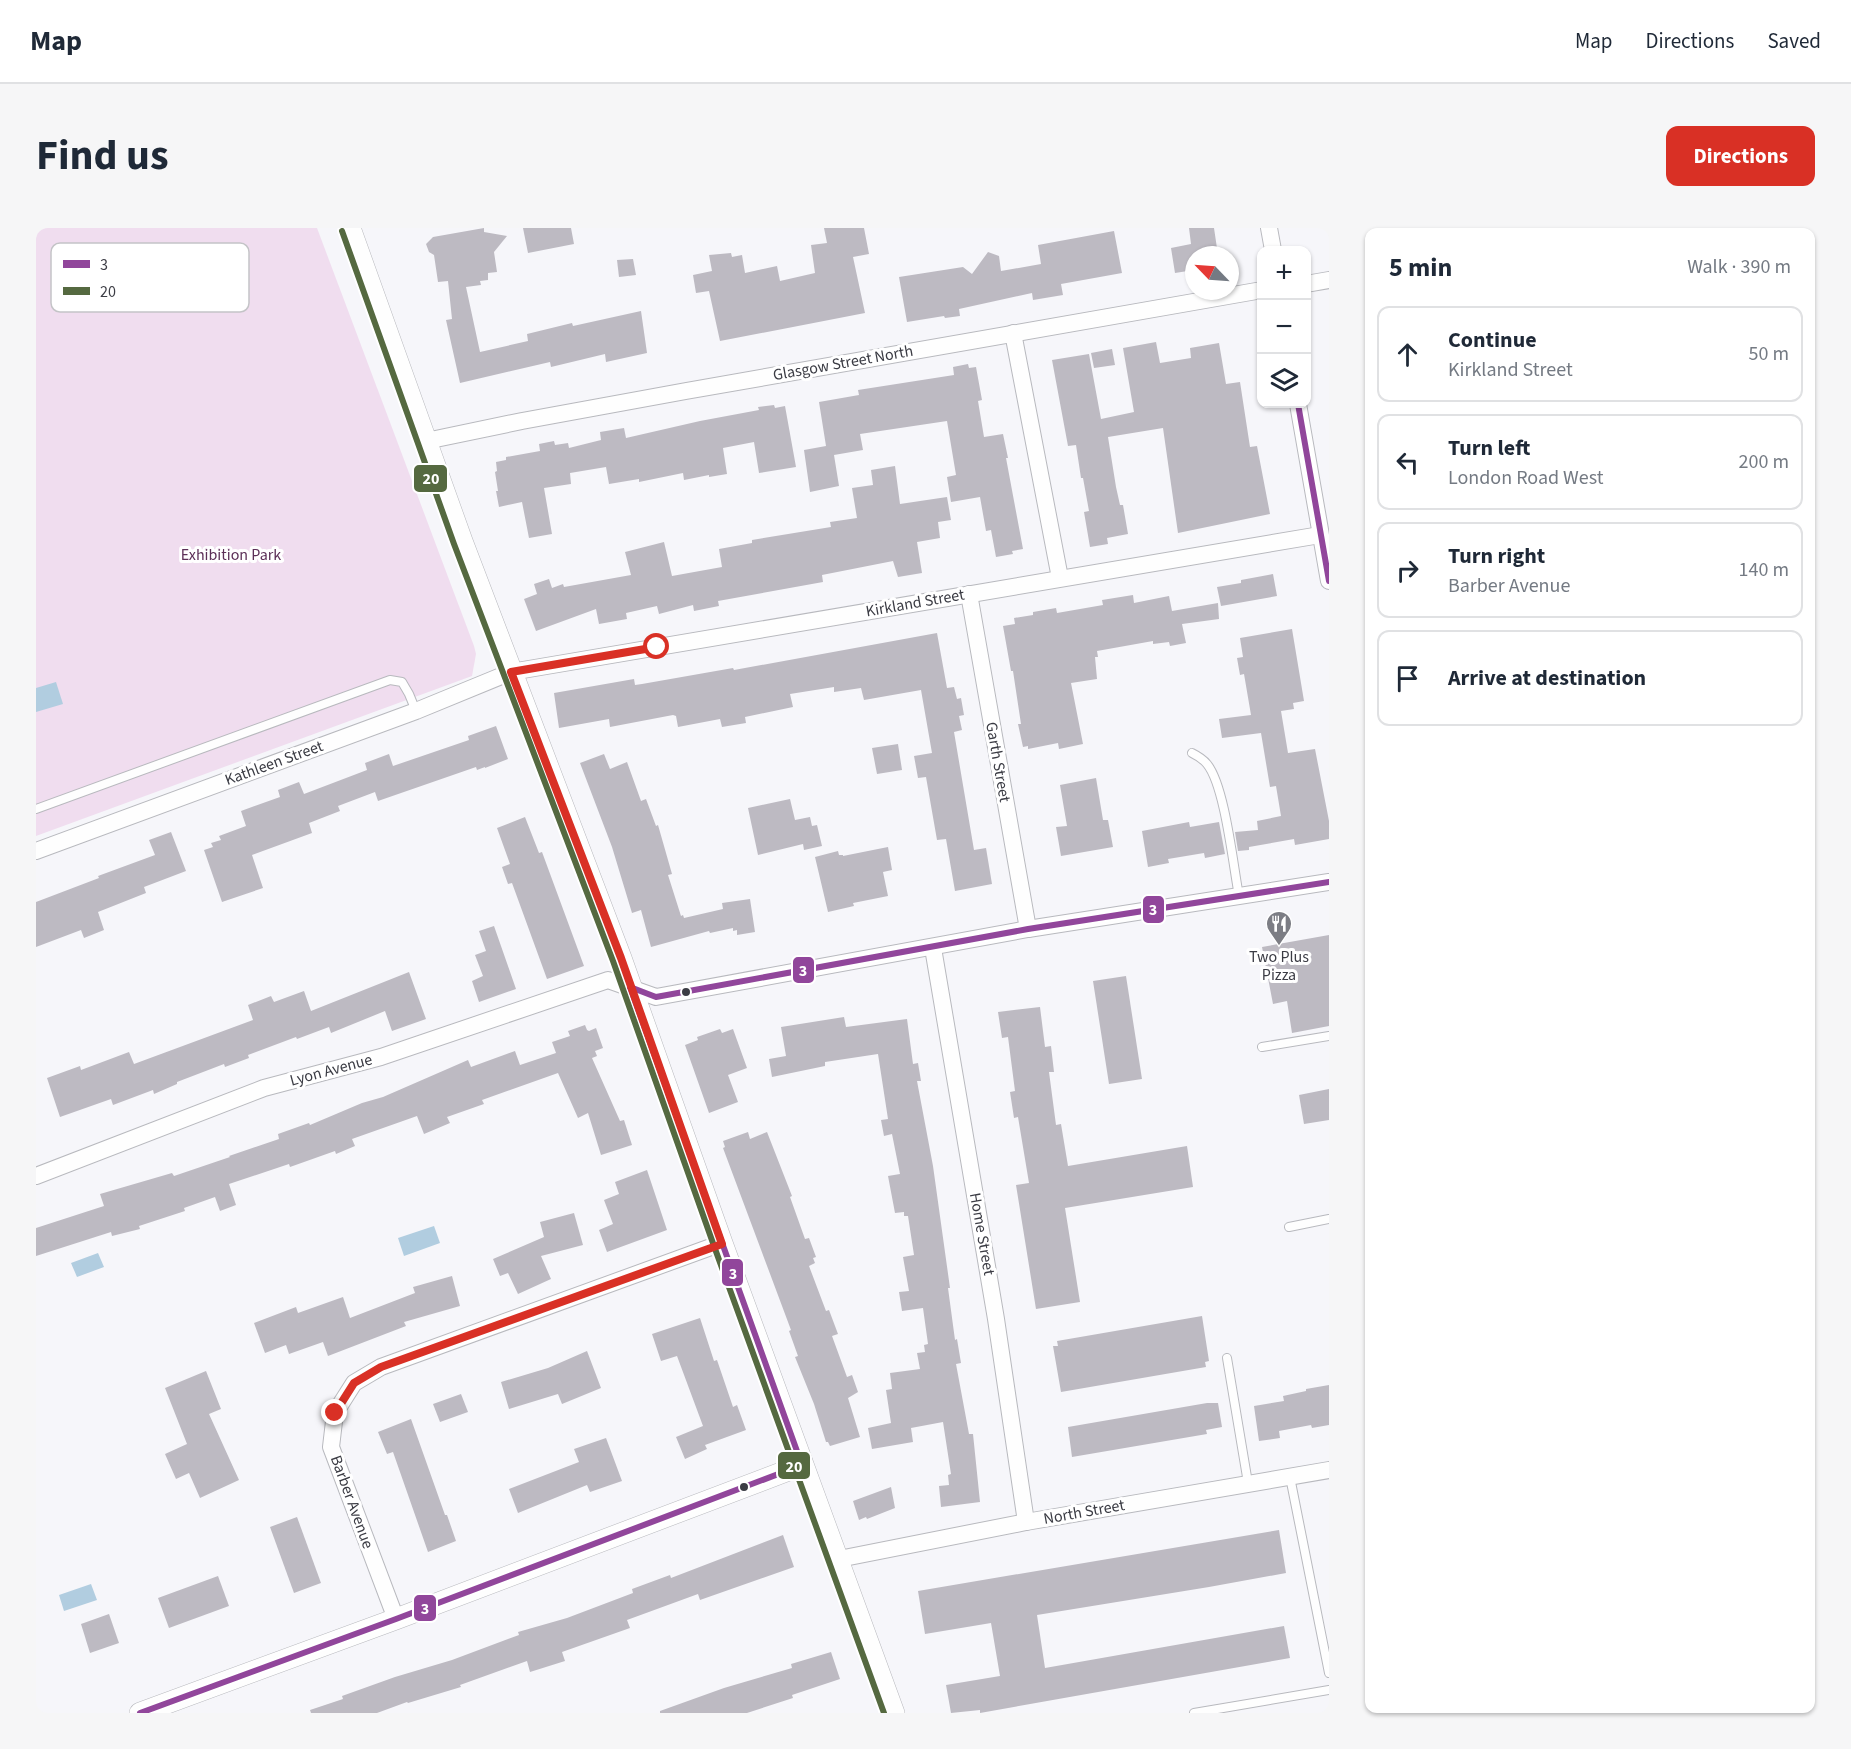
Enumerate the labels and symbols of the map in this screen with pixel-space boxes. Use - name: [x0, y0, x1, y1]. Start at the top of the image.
- legend: [51, 243, 249, 312]
- north arrow: [1185, 246, 1239, 300]
- text: 3: [100, 254, 108, 276]
- text: 20: [100, 281, 116, 303]
- street label: Glasgow Street North: [771, 340, 915, 386]
- line badge: 20: [413, 464, 448, 493]
- text: 20: [423, 468, 439, 490]
- park label: Exhibition Park: [181, 544, 281, 566]
- street label: Kirkland Street: [864, 583, 967, 622]
- route start: [643, 633, 669, 659]
- street label: Garth Street: [980, 720, 1016, 804]
- street label: Kathleen Street: [222, 735, 327, 791]
- line badge: 3: [1142, 895, 1165, 924]
- text: 3: [1149, 899, 1157, 921]
- restaurant icon: Two Plus Pizza: [1264, 909, 1294, 947]
- place label: Two Plus Pizza: [1249, 946, 1309, 986]
- line badge: 3: [792, 956, 815, 984]
- text: 3: [799, 960, 807, 982]
- unlabelled marker: [680, 986, 692, 998]
- street label: Lyon Avenue: [287, 1048, 375, 1092]
- street label: Home Street: [964, 1191, 1000, 1278]
- line badge: 3: [721, 1258, 744, 1287]
- text: 3: [729, 1263, 737, 1285]
- route end: [321, 1399, 347, 1425]
- line badge: 20: [777, 1451, 811, 1480]
- street label: Barber Avenue: [325, 1452, 379, 1552]
- text: 20: [786, 1456, 802, 1478]
- unlabelled marker: [738, 1481, 750, 1493]
- street label: North Street: [1042, 1494, 1127, 1530]
- line badge: 3: [413, 1594, 437, 1622]
- text: 3: [421, 1598, 429, 1620]

